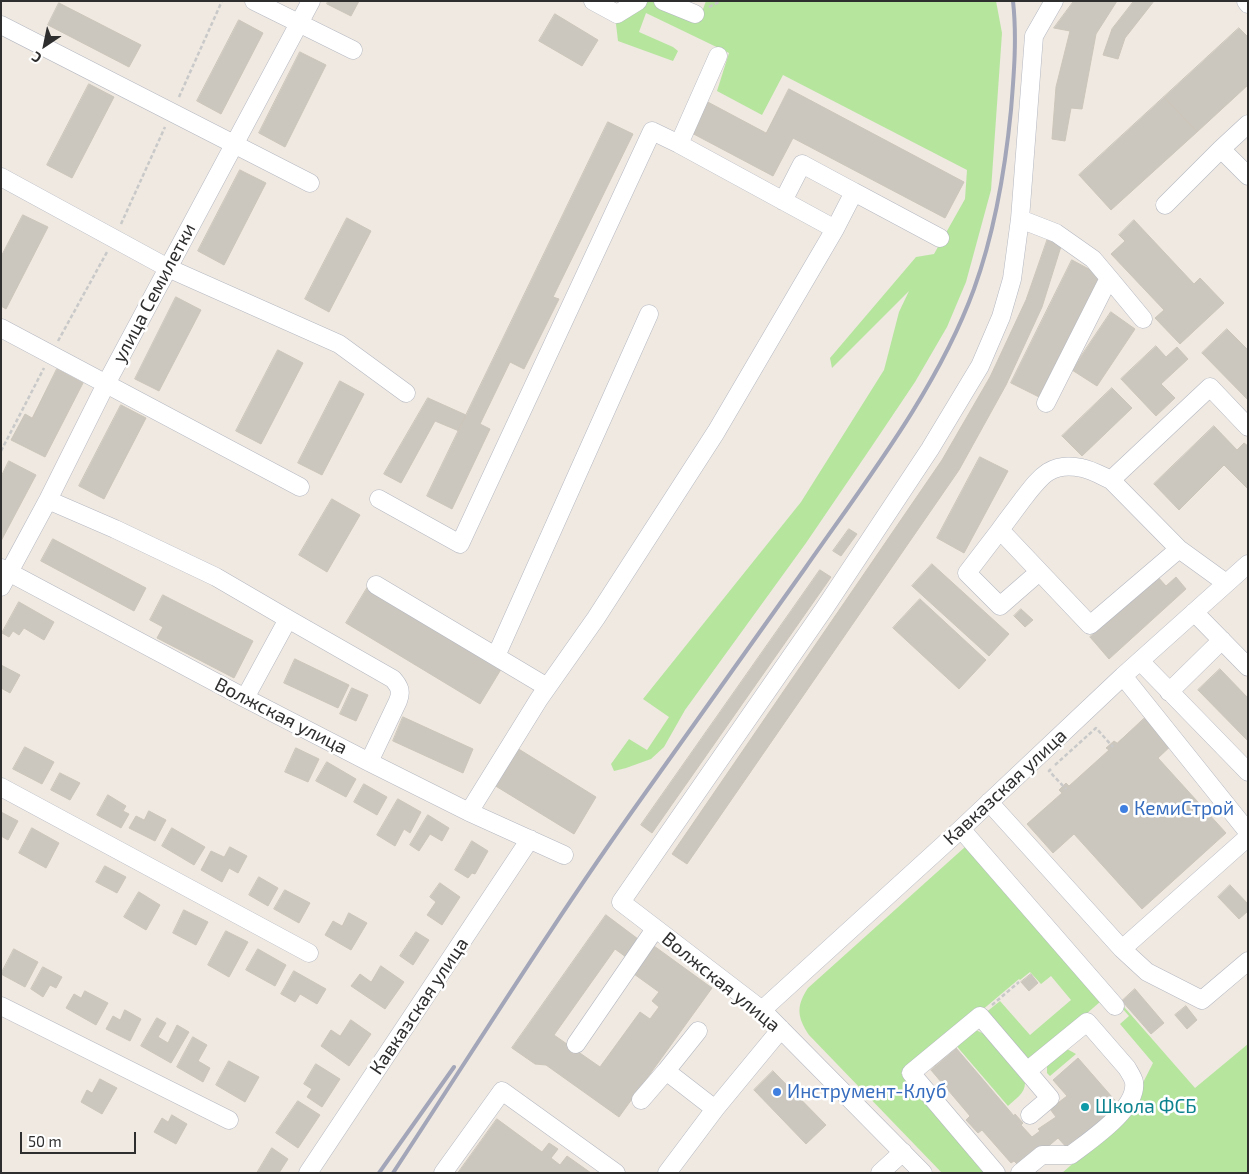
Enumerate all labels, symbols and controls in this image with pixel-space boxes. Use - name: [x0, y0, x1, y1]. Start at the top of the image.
- north arrow: [20, 20, 70, 70]
- text: С: [28, 49, 45, 67]
- street label: улица Семилетки: [108, 219, 200, 367]
- street label: Волжская улица: [211, 673, 351, 759]
- street label: Кавказская улица: [939, 724, 1071, 850]
- place label: КемиСтрой: [1134, 798, 1234, 820]
- marker: КемиСтрой: [1118, 803, 1130, 815]
- street label: Волжская улица: [657, 927, 785, 1037]
- street label: Кавказская улица: [365, 933, 473, 1079]
- place label: Инструмент-Клуб: [787, 1081, 947, 1103]
- marker: Инструмент-Клуб: [771, 1086, 783, 1098]
- place label: Школа ФСБ: [1095, 1096, 1197, 1118]
- marker: Школа ФСБ: [1079, 1101, 1091, 1113]
- scale bar: [22, 1122, 139, 1154]
- text: 50 m: [28, 1132, 62, 1150]

